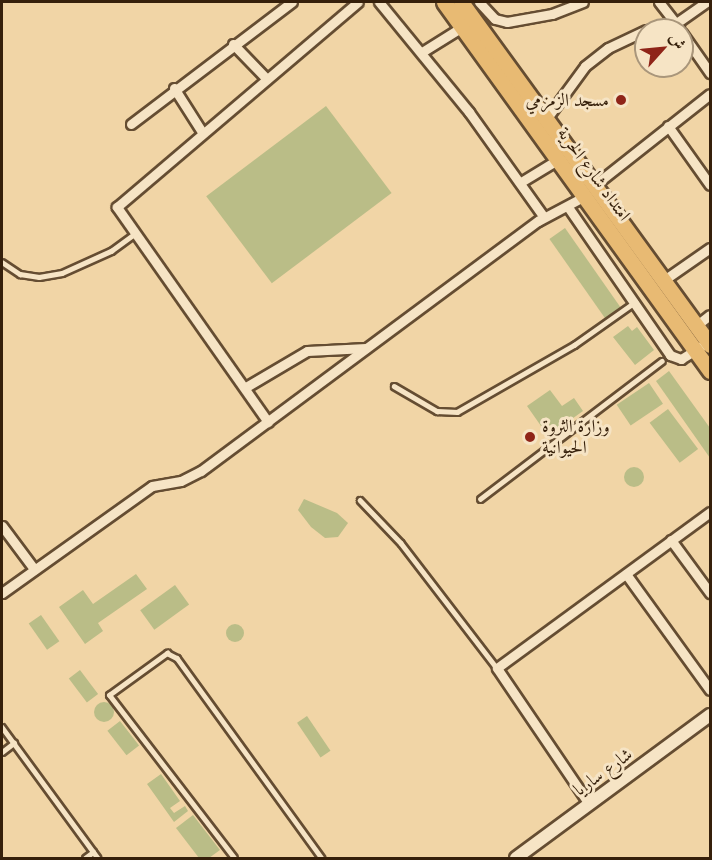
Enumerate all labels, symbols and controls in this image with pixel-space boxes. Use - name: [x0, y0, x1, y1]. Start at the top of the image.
- north arrow: [634, 18, 694, 78]
- text: ش: [666, 29, 691, 52]
- place label: مسجد الزمزمي: [526, 89, 609, 111]
- marker: مسجد الزمزمي: [614, 93, 628, 107]
- street label: امتداد شارع الحرية: [553, 123, 635, 225]
- place label: وزارة الثروة الحيوانية: [542, 416, 610, 458]
- marker: وزارة الثروة الحيوانية: [523, 430, 537, 444]
- street label: شارع ساريا: [569, 743, 637, 801]

